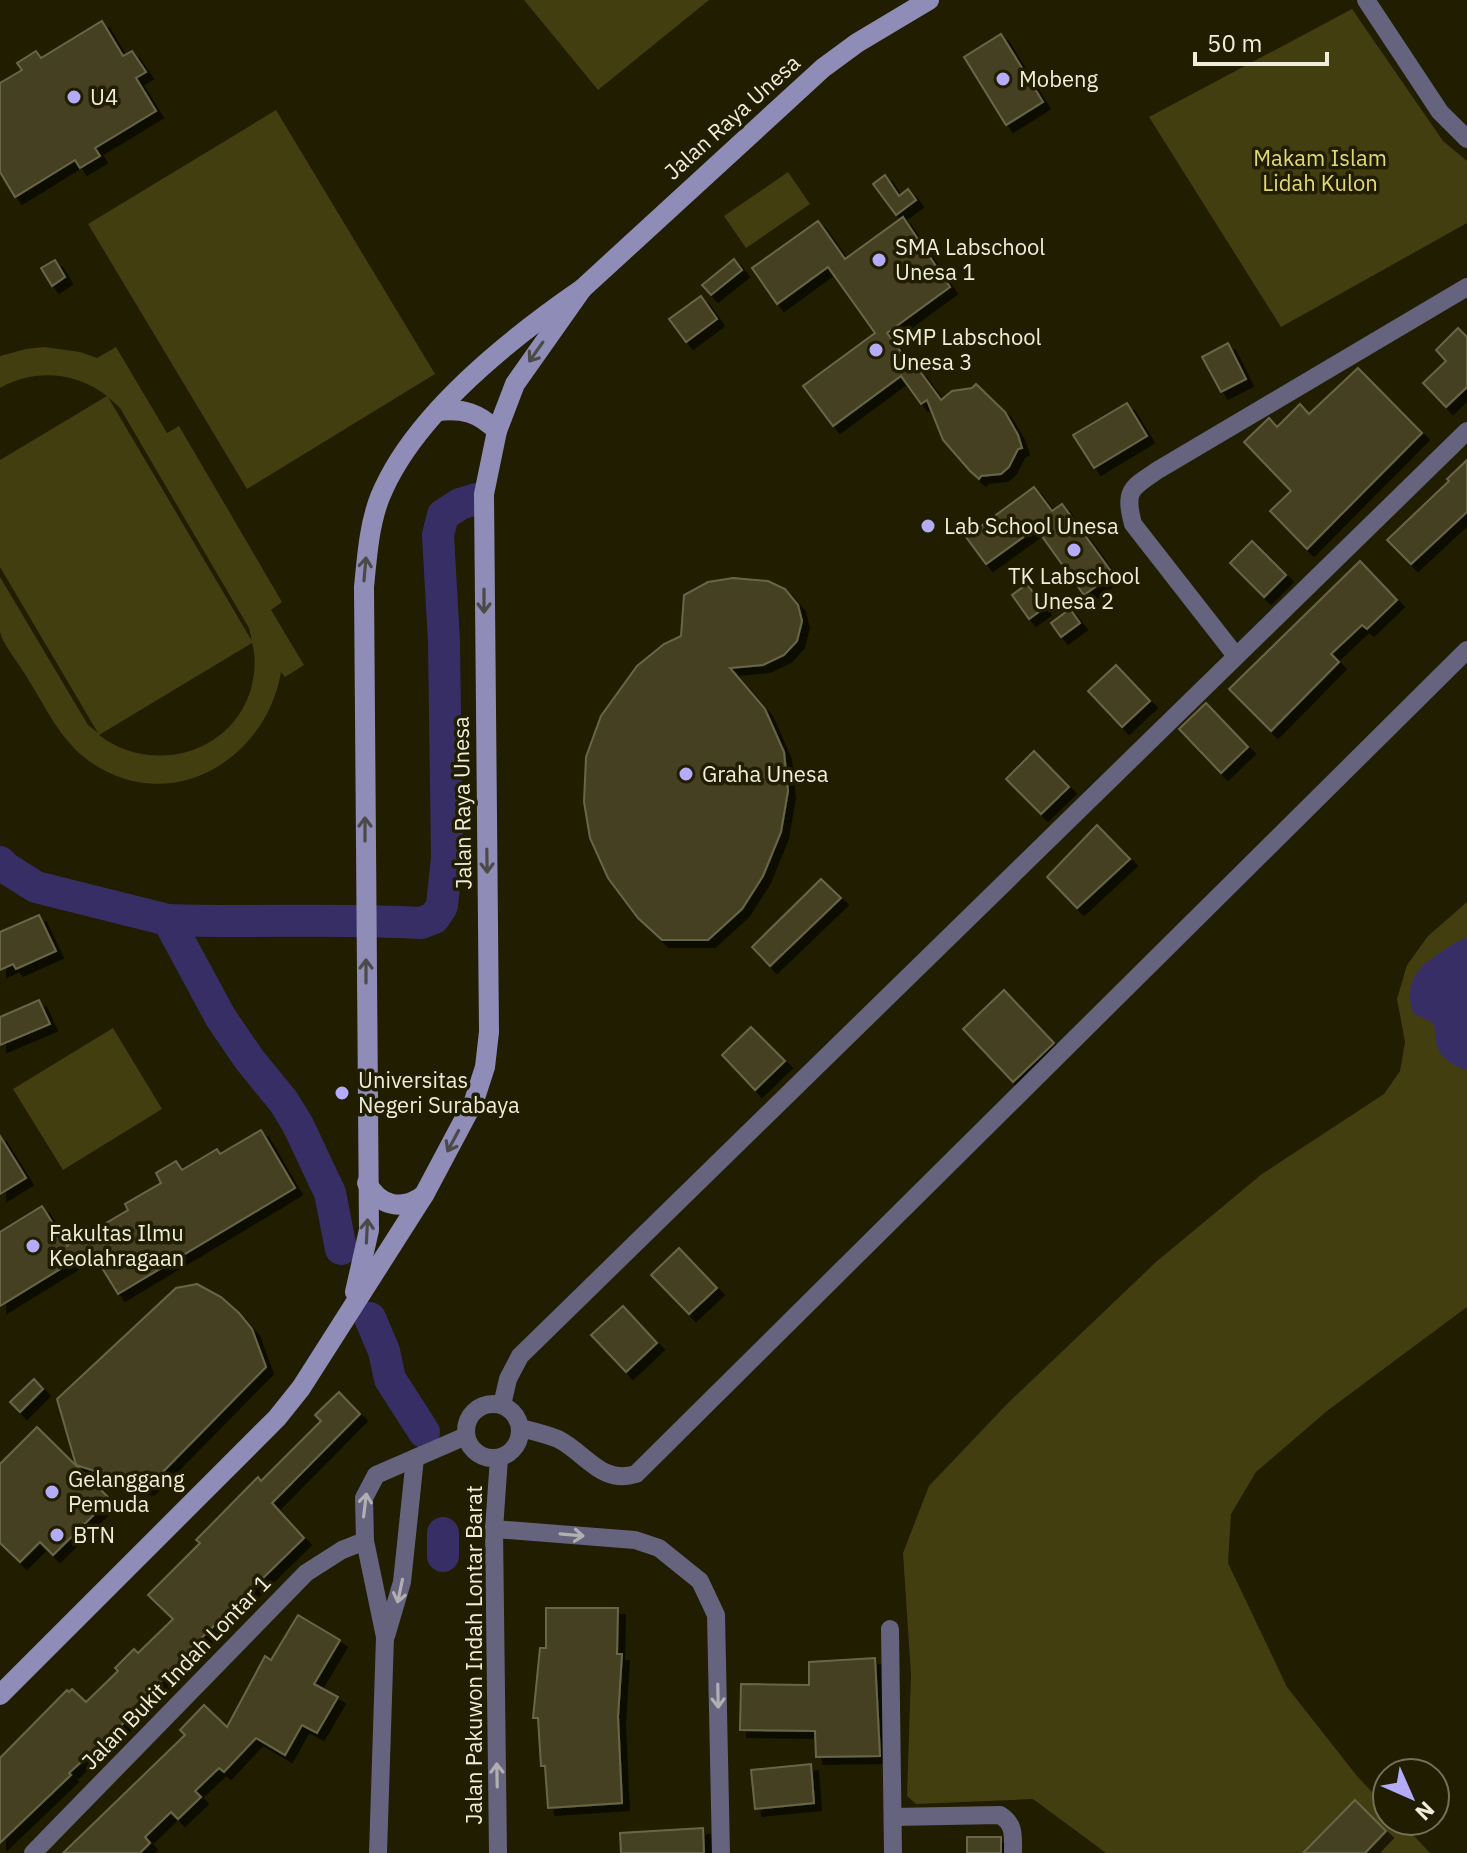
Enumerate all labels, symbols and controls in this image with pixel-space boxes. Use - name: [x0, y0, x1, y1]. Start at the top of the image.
- scale bar: [1195, 16, 1327, 66]
- text: 50 m: [1207, 27, 1262, 59]
- street label: Jalan Raya Unesa: [658, 48, 806, 185]
- place label: Mobeng: [1019, 64, 1099, 93]
- marker: Mobeng: [994, 70, 1012, 88]
- place label: U4: [90, 82, 118, 111]
- marker: U4: [65, 88, 83, 106]
- park label: Makam Islam Lidah Kulon: [1253, 143, 1387, 197]
- place label: SMA Labschool Unesa 1: [895, 232, 1045, 286]
- marker: SMA Labschool Unesa 1: [870, 251, 888, 269]
- place label: SMP Labschool Unesa 3: [892, 322, 1042, 376]
- one-way arrow: [528, 340, 544, 362]
- marker: SMP Labschool Unesa 3: [867, 341, 885, 359]
- place label: Lab School Unesa: [944, 511, 1119, 540]
- marker: Lab School Unesa: [919, 517, 937, 535]
- marker: TK Labschool Unesa 2: [1065, 541, 1083, 559]
- one-way arrow: [358, 556, 373, 583]
- place label: TK Labschool Unesa 2: [1008, 561, 1140, 615]
- one-way arrow: [476, 587, 492, 614]
- street label: Jalan Raya Unesa: [445, 716, 478, 890]
- place label: Graha Unesa: [702, 759, 829, 788]
- marker: Graha Unesa: [677, 765, 695, 783]
- one-way arrow: [357, 816, 373, 843]
- one-way arrow: [479, 847, 495, 874]
- one-way arrow: [358, 958, 374, 985]
- place label: Universitas Negeri Surabaya: [358, 1065, 520, 1119]
- marker: Universitas Negeri Surabaya: [333, 1084, 351, 1102]
- one-way arrow: [444, 1129, 460, 1153]
- place label: Fakultas Ilmu Keolahragaan: [49, 1218, 184, 1272]
- one-way arrow: [360, 1218, 375, 1245]
- marker: Fakultas Ilmu Keolahragaan: [24, 1237, 42, 1255]
- place label: Gelanggang Pemuda: [68, 1464, 185, 1518]
- marker: Gelanggang Pemuda: [43, 1483, 61, 1501]
- street label: Jalan Pakuwon Indah Lontar Barat: [459, 1485, 488, 1825]
- one-way arrow: [357, 1493, 372, 1519]
- place label: BTN: [73, 1520, 115, 1549]
- marker: BTN: [48, 1526, 66, 1544]
- one-way arrow: [558, 1528, 585, 1543]
- street label: Jalan Bukit Indah Lontar 1: [75, 1568, 276, 1775]
- one-way arrow: [392, 1578, 407, 1603]
- one-way arrow: [710, 1682, 725, 1709]
- north arrow: [1371, 1757, 1451, 1837]
- one-way arrow: [489, 1762, 505, 1789]
- text: N: [1410, 1796, 1441, 1827]

